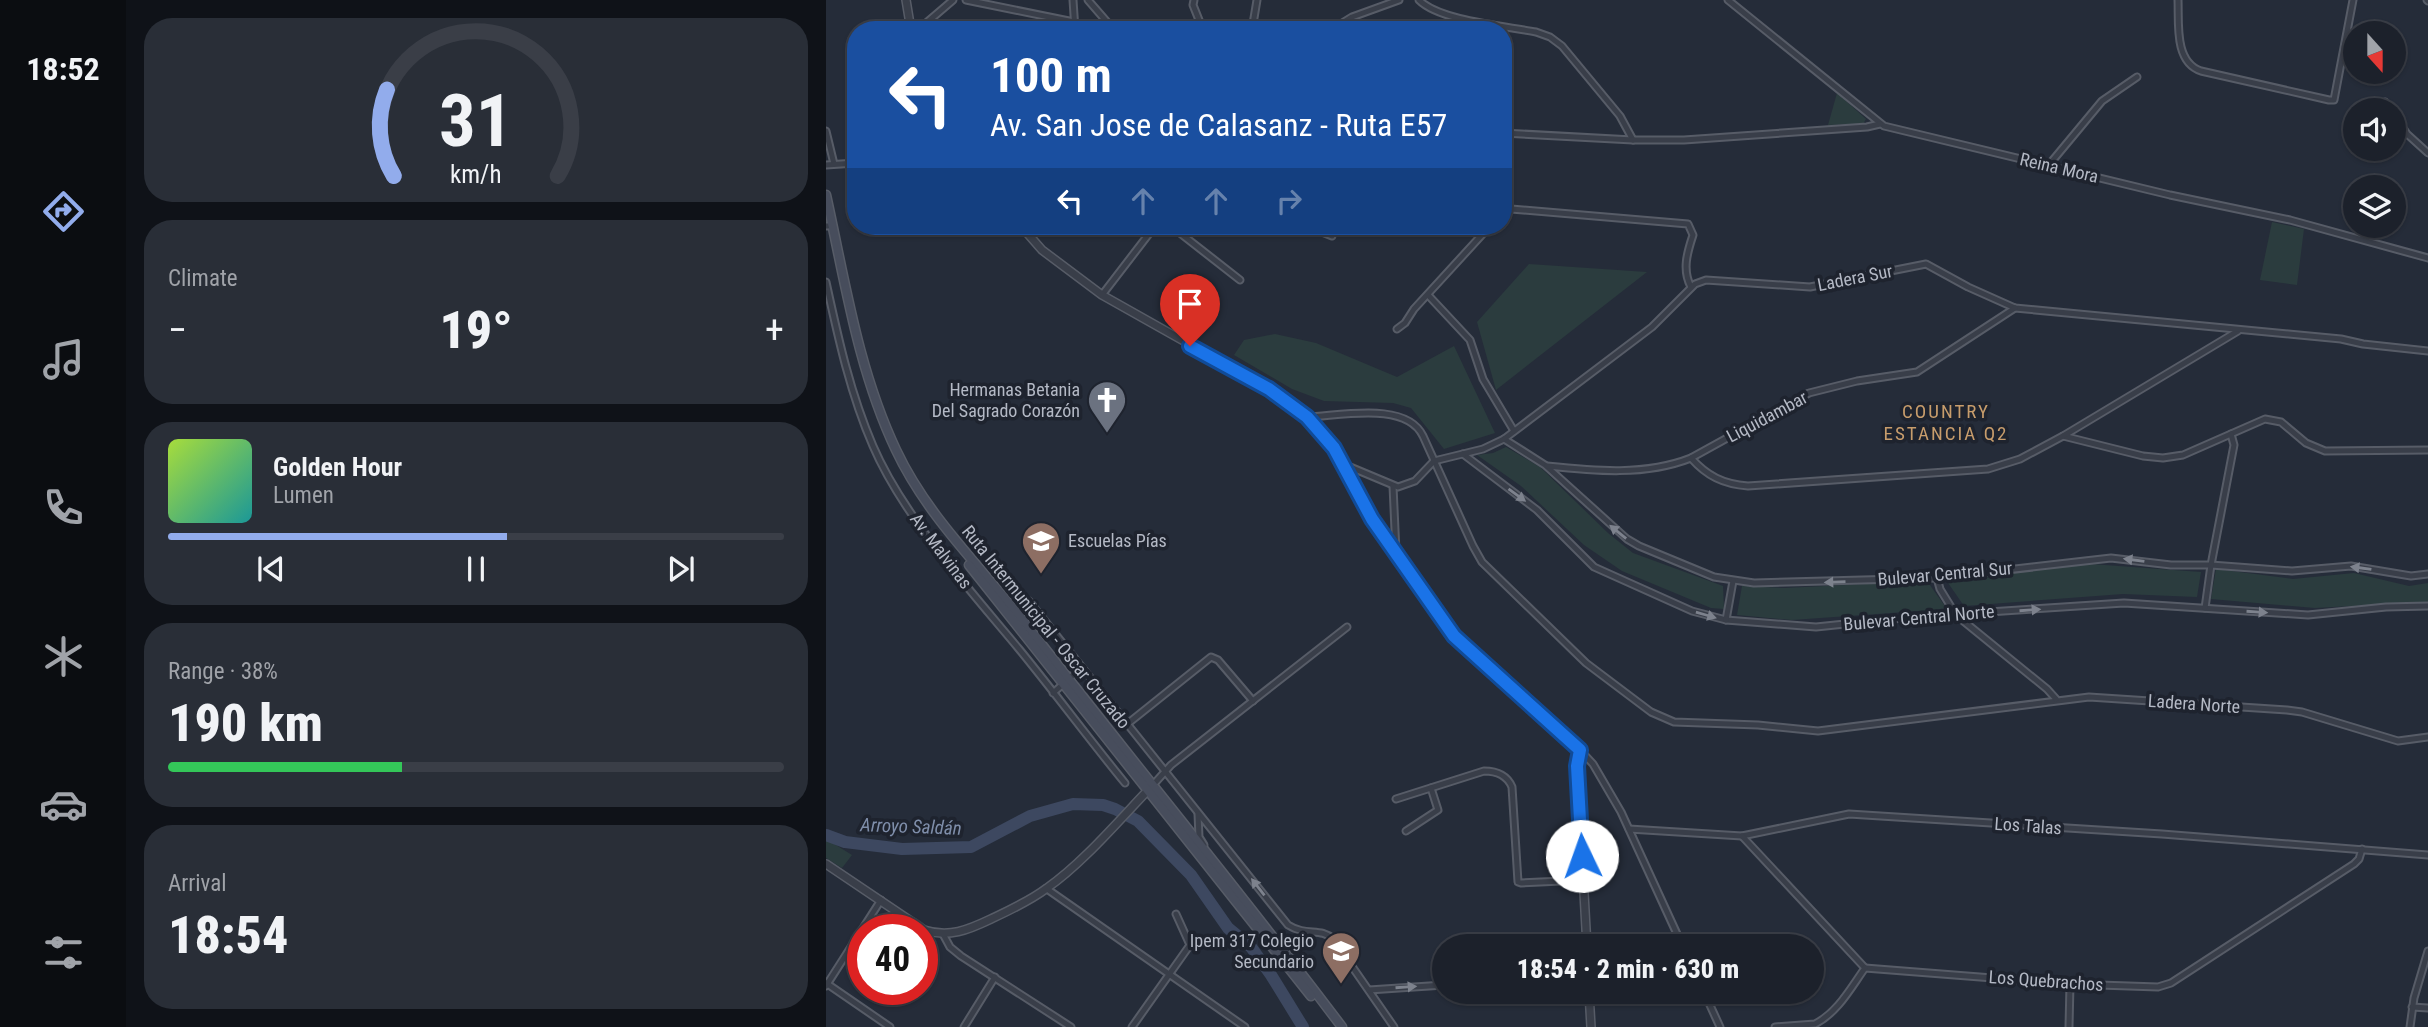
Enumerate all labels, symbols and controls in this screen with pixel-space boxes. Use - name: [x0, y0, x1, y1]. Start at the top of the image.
- north arrow: [2343, 21, 2406, 84]
- map controls: [2343, 21, 2406, 238]
- text: 100 m: [990, 47, 1112, 104]
- icon: left: [875, 49, 966, 140]
- text: 18:52: [26, 50, 100, 88]
- text: 31: [439, 78, 513, 164]
- button: sound: [2343, 98, 2406, 161]
- text: Av. San Jose de Calasanz - Ruta E57: [990, 106, 1447, 144]
- street label: Reina Mora: [2018, 148, 2100, 187]
- text: km/h: [450, 160, 502, 189]
- button: layers: [2343, 175, 2406, 238]
- icon: left: [1051, 182, 1089, 220]
- icon: ahead: [1124, 182, 1162, 220]
- icon: ahead: [1197, 182, 1235, 220]
- icon: right: [1270, 182, 1308, 220]
- icon: directions: [39, 187, 88, 236]
- street label: Ladera Sur: [1816, 260, 1895, 295]
- text: Climate: [168, 265, 238, 292]
- pin: [1160, 274, 1220, 346]
- icon: arrive: [1171, 285, 1209, 323]
- text: 19°: [439, 300, 513, 361]
- text: −: [168, 308, 187, 352]
- text: +: [765, 308, 784, 352]
- icon: music: [39, 335, 88, 384]
- place label: Hermanas Betania Del Sagrado Corazón: [932, 379, 1080, 421]
- church icon: Hermanas Betania Del Sagrado Corazón: [1086, 379, 1128, 434]
- street label: Liquidambar: [1723, 386, 1811, 447]
- district label: COUNTRY ESTANCIA Q2: [1884, 400, 2009, 445]
- text: Golden Hour: [273, 452, 402, 482]
- text: Lumen: [273, 482, 334, 509]
- icon: phone: [39, 483, 88, 532]
- one-way arrow: [1508, 488, 1526, 502]
- street label: Av. Malvinas: [906, 509, 977, 593]
- school or university icon: Escuelas Pías: [1020, 520, 1062, 575]
- street label: Ruta Intermunicipal - Oscar Cruzado: [958, 521, 1135, 732]
- one-way arrow: [1610, 524, 1628, 539]
- place label: Escuelas Pías: [1068, 530, 1167, 551]
- icon: previous: [252, 550, 290, 588]
- icon: pause: [457, 550, 495, 588]
- icon: next: [662, 550, 700, 588]
- one-way arrow: [2123, 554, 2145, 565]
- street label: Bulevar Central Sur: [1877, 557, 2014, 590]
- one-way arrow: [2350, 562, 2372, 573]
- one-way arrow: [1823, 576, 1845, 587]
- street label: Bulevar Central Norte: [1843, 600, 1995, 635]
- one-way arrow: [2019, 604, 2041, 615]
- one-way arrow: [2246, 606, 2268, 617]
- one-way arrow: [1696, 610, 1717, 620]
- icon: climate: [39, 632, 88, 681]
- text: Range · 38%: [168, 658, 278, 685]
- street label: Ladera Norte: [2147, 690, 2241, 717]
- text: 190 km: [168, 693, 323, 754]
- icon: car: [39, 780, 88, 829]
- water label: Arroyo Saldán: [859, 813, 962, 840]
- street label: Los Talas: [1994, 813, 2062, 838]
- position arrow: [1545, 819, 1619, 893]
- text: Arrival: [168, 870, 227, 897]
- one-way arrow: [1250, 878, 1265, 896]
- text: 18:54: [168, 905, 288, 966]
- speed limit sign: 40: [847, 914, 938, 1005]
- icon: filters: [39, 928, 88, 977]
- place label: Ipem 317 Colegio Secundario: [1190, 930, 1314, 972]
- school or university icon: Ipem 317 Colegio Secundario: [1320, 930, 1362, 985]
- text: 18:54 · 2 min · 630 m: [1517, 954, 1739, 984]
- street label: Los Quebrachos: [1988, 966, 2104, 995]
- one-way arrow: [1396, 981, 1418, 992]

